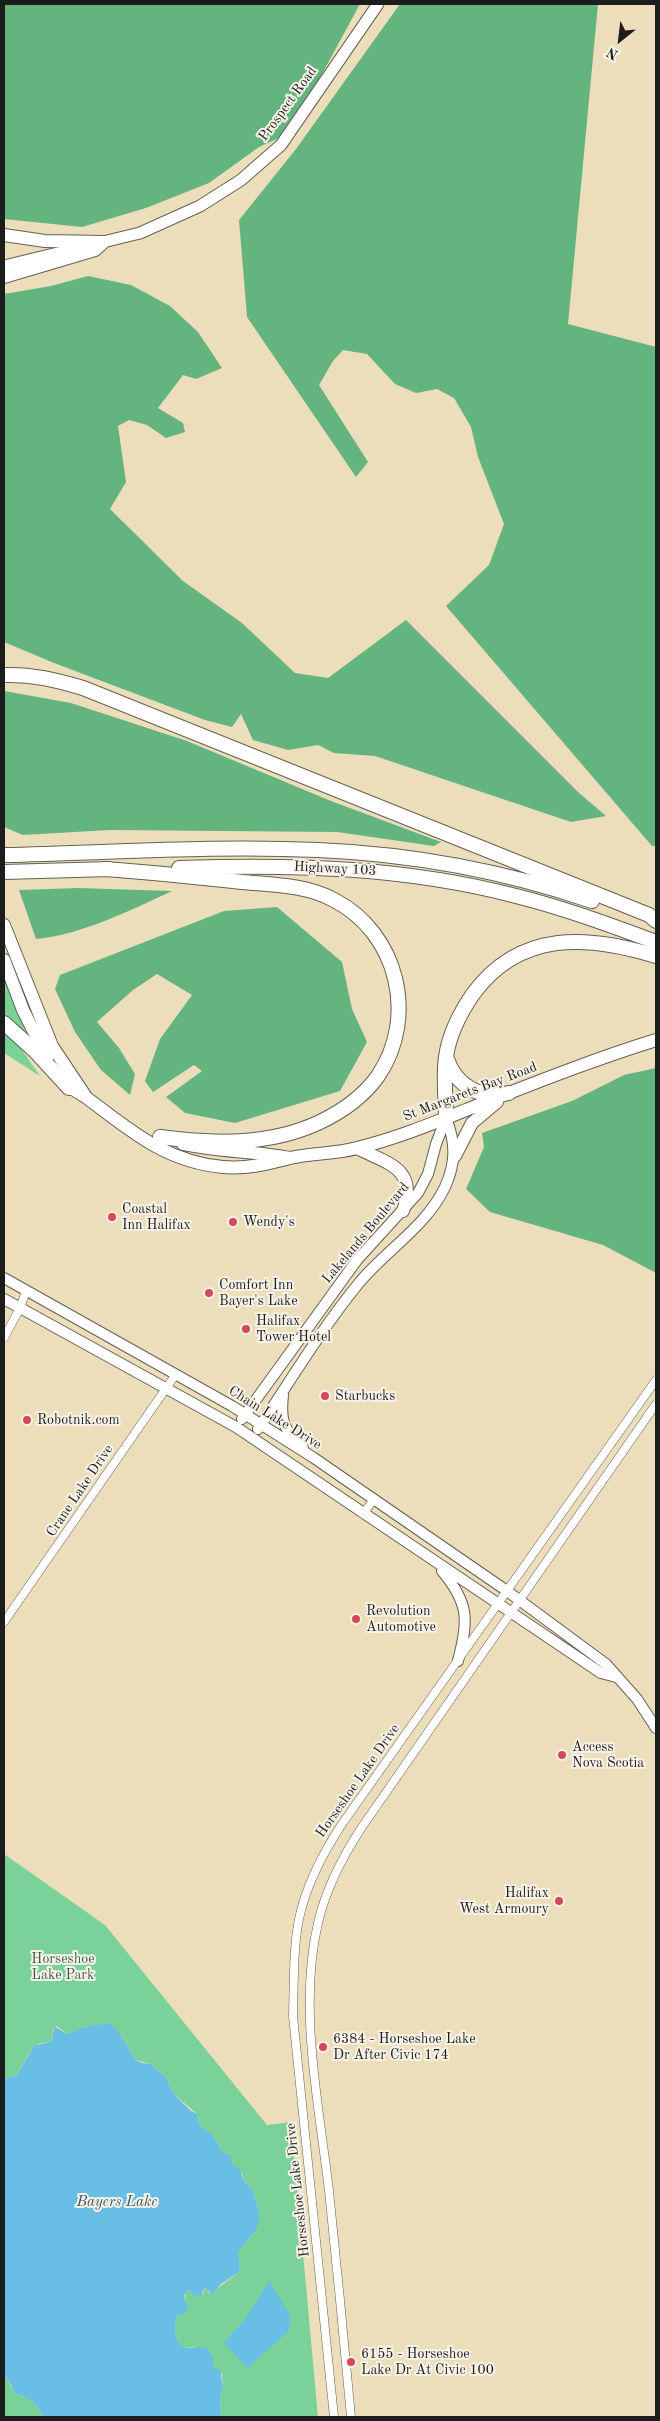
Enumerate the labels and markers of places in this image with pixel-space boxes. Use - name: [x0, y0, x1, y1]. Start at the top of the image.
- place label: Coastal Inn Halifax: [122, 1201, 191, 1234]
- marker: Coastal Inn Halifax: [106, 1211, 118, 1223]
- place label: Wendy's: [243, 1214, 295, 1230]
- marker: Wendy's: [227, 1216, 239, 1228]
- place label: Comfort Inn Bayer's Lake: [219, 1277, 298, 1310]
- marker: Comfort Inn Bayer's Lake: [203, 1287, 215, 1299]
- place label: Halifax Tower Hotel: [256, 1313, 331, 1345]
- marker: Halifax Tower Hotel: [240, 1323, 252, 1335]
- place label: Starbucks: [335, 1388, 395, 1404]
- marker: Starbucks: [319, 1390, 331, 1402]
- place label: Robotnik.com: [37, 1412, 120, 1428]
- marker: Robotnik.com: [21, 1414, 33, 1426]
- place label: Revolution Automotive: [366, 1603, 436, 1635]
- marker: Revolution Automotive: [350, 1613, 362, 1625]
- place label: Access Nova Scotia: [572, 1739, 644, 1771]
- marker: Access Nova Scotia: [556, 1749, 568, 1761]
- place label: Halifax West Armoury: [459, 1885, 549, 1918]
- marker: Halifax West Armoury: [553, 1895, 565, 1907]
- place label: 6384 - Horseshoe Lake Dr After Civic 174: [333, 2031, 476, 2064]
- marker: 6384 - Horseshoe Lake Dr After Civic 174: [317, 2041, 329, 2053]
- place label: 6155 - Horseshoe Lake Dr At Civic 100: [361, 2346, 494, 2378]
- marker: 6155 - Horseshoe Lake Dr At Civic 100: [345, 2356, 357, 2368]

